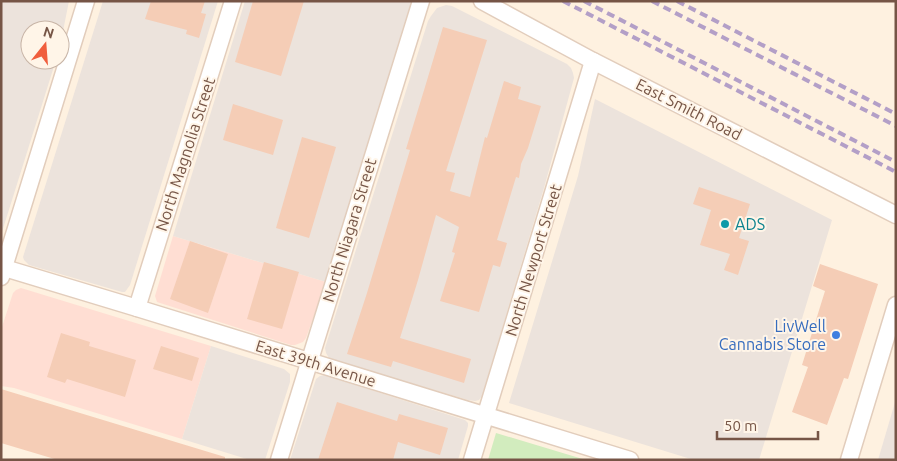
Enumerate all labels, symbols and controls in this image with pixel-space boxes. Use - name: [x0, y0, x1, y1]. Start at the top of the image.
- north arrow: [20, 20, 70, 70]
- text: N: [41, 23, 56, 42]
- street label: North Magnolia Street: [152, 74, 219, 233]
- street label: East Smith Road: [633, 75, 745, 143]
- street label: North Niagara Street: [319, 155, 380, 304]
- street label: North Newport Street: [501, 181, 565, 338]
- place label: ADS: [735, 215, 765, 233]
- marker: ADS: [719, 218, 731, 230]
- place label: LivWell Cannabis Store: [719, 317, 826, 353]
- marker: LivWell Cannabis Store: [830, 329, 842, 341]
- street label: East 39th Avenue: [254, 336, 378, 390]
- scale bar: [717, 408, 818, 440]
- text: 50 m: [724, 417, 757, 434]

